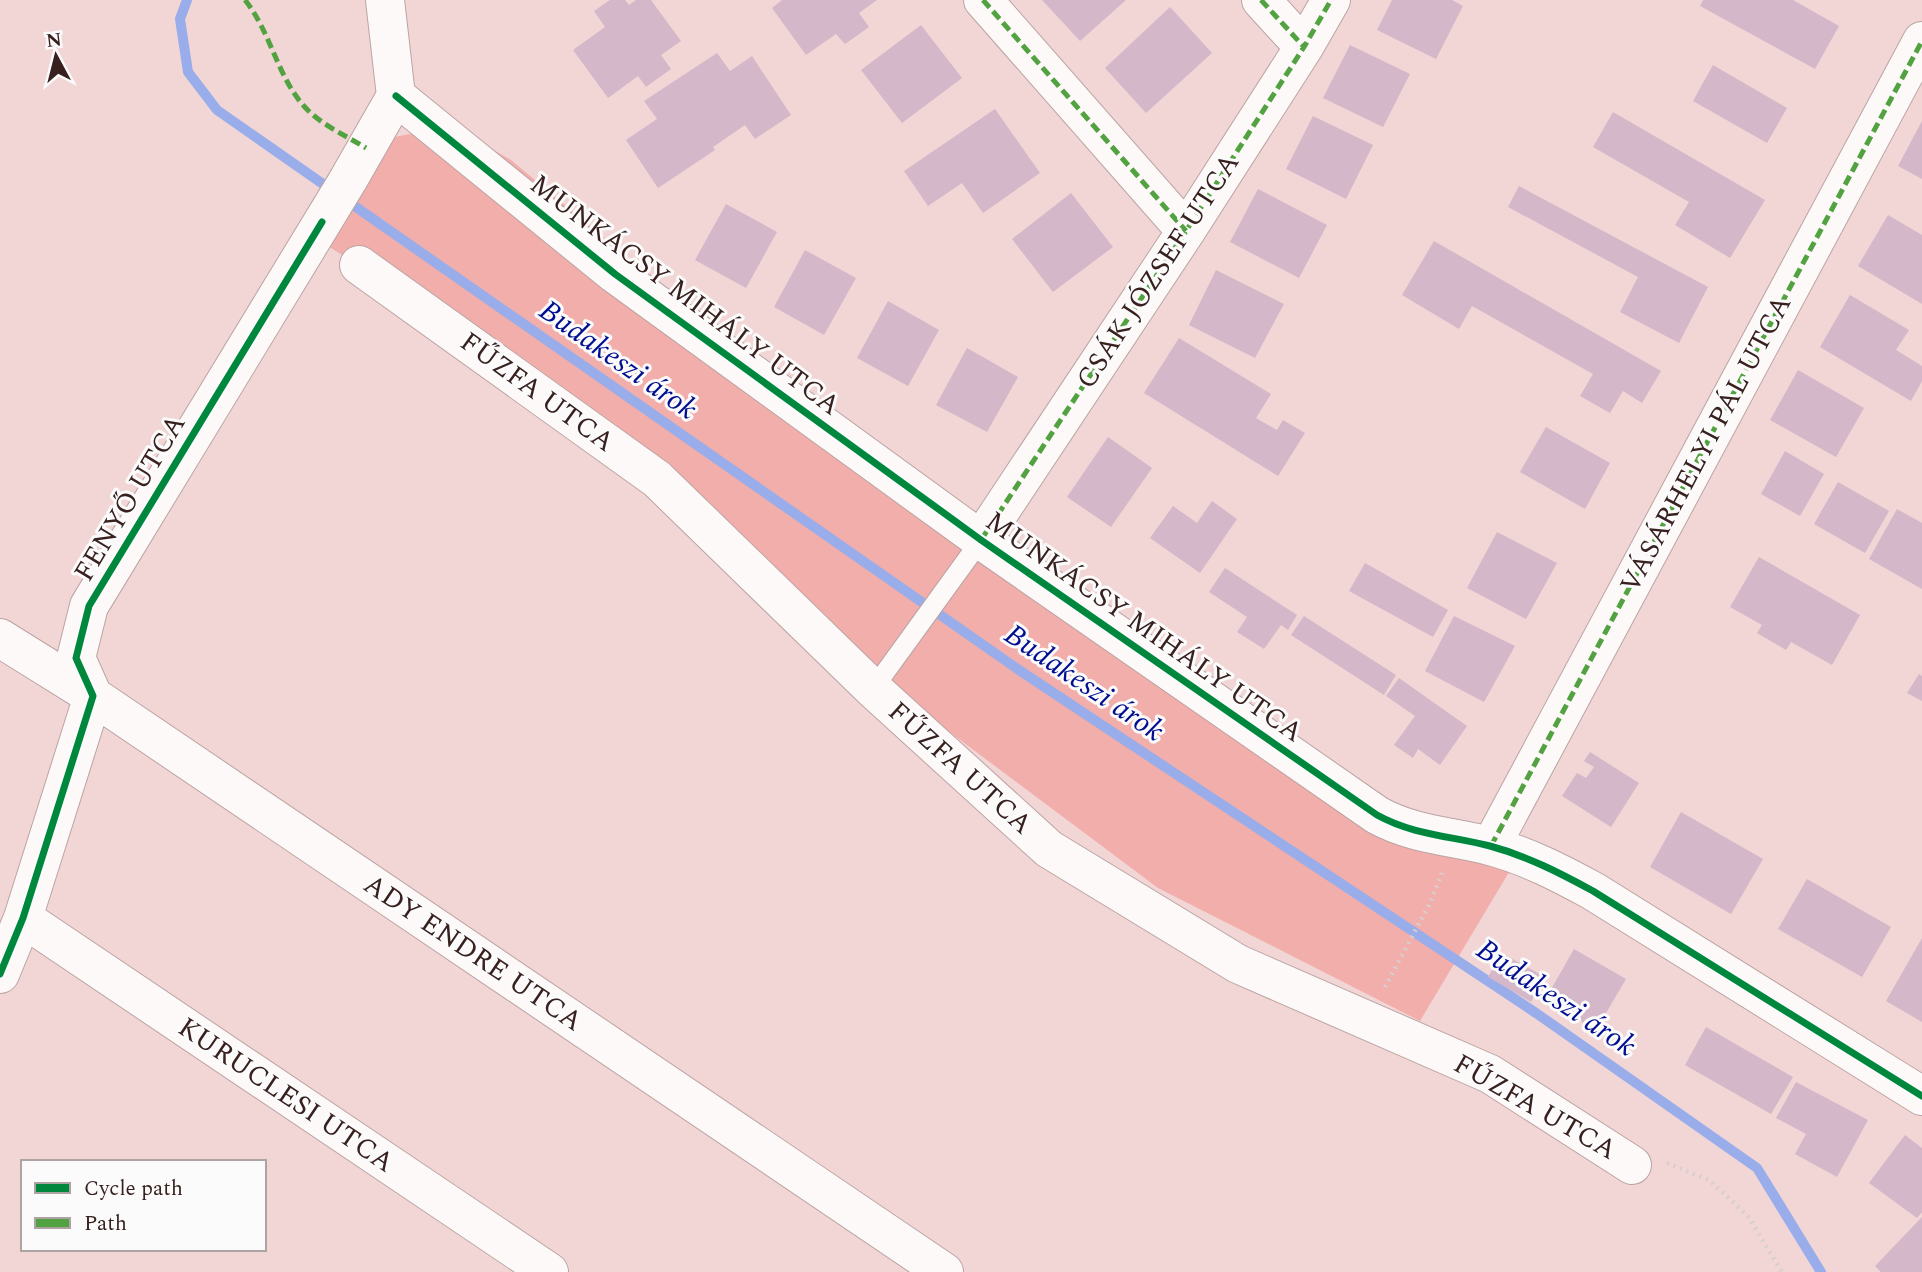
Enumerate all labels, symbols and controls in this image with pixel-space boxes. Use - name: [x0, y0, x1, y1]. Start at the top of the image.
- north arrow: [21, 21, 91, 91]
- text: N: [45, 25, 64, 56]
- street label: CSÁK JÓZSEF UTCA: [1065, 145, 1251, 397]
- street label: MUNKÁCSY MIHÁLY UTCA: [520, 164, 850, 426]
- street label: VÁSÁRHELYI PÁL UTCA: [1609, 287, 1803, 601]
- water label: Budakeszi árok: [529, 288, 707, 432]
- street label: FŰZFA UTCA: [450, 321, 624, 463]
- street label: FENYŐ UTCA: [63, 406, 197, 590]
- street label: MUNKÁCSY MIHÁLY UTCA: [976, 501, 1312, 753]
- water label: Budakeszi árok: [995, 612, 1173, 754]
- street label: FŰZFA UTCA: [878, 691, 1042, 845]
- street label: ADY ENDRE UTCA: [355, 863, 591, 1043]
- water label: Budakeszi árok: [1467, 927, 1645, 1069]
- street label: KURUCLESI UTCA: [169, 1006, 403, 1184]
- street label: FŰZFA UTCA: [1445, 1043, 1625, 1171]
- legend: [21, 1160, 266, 1251]
- text: Cycle path: [84, 1173, 183, 1205]
- text: Path: [84, 1208, 127, 1240]

